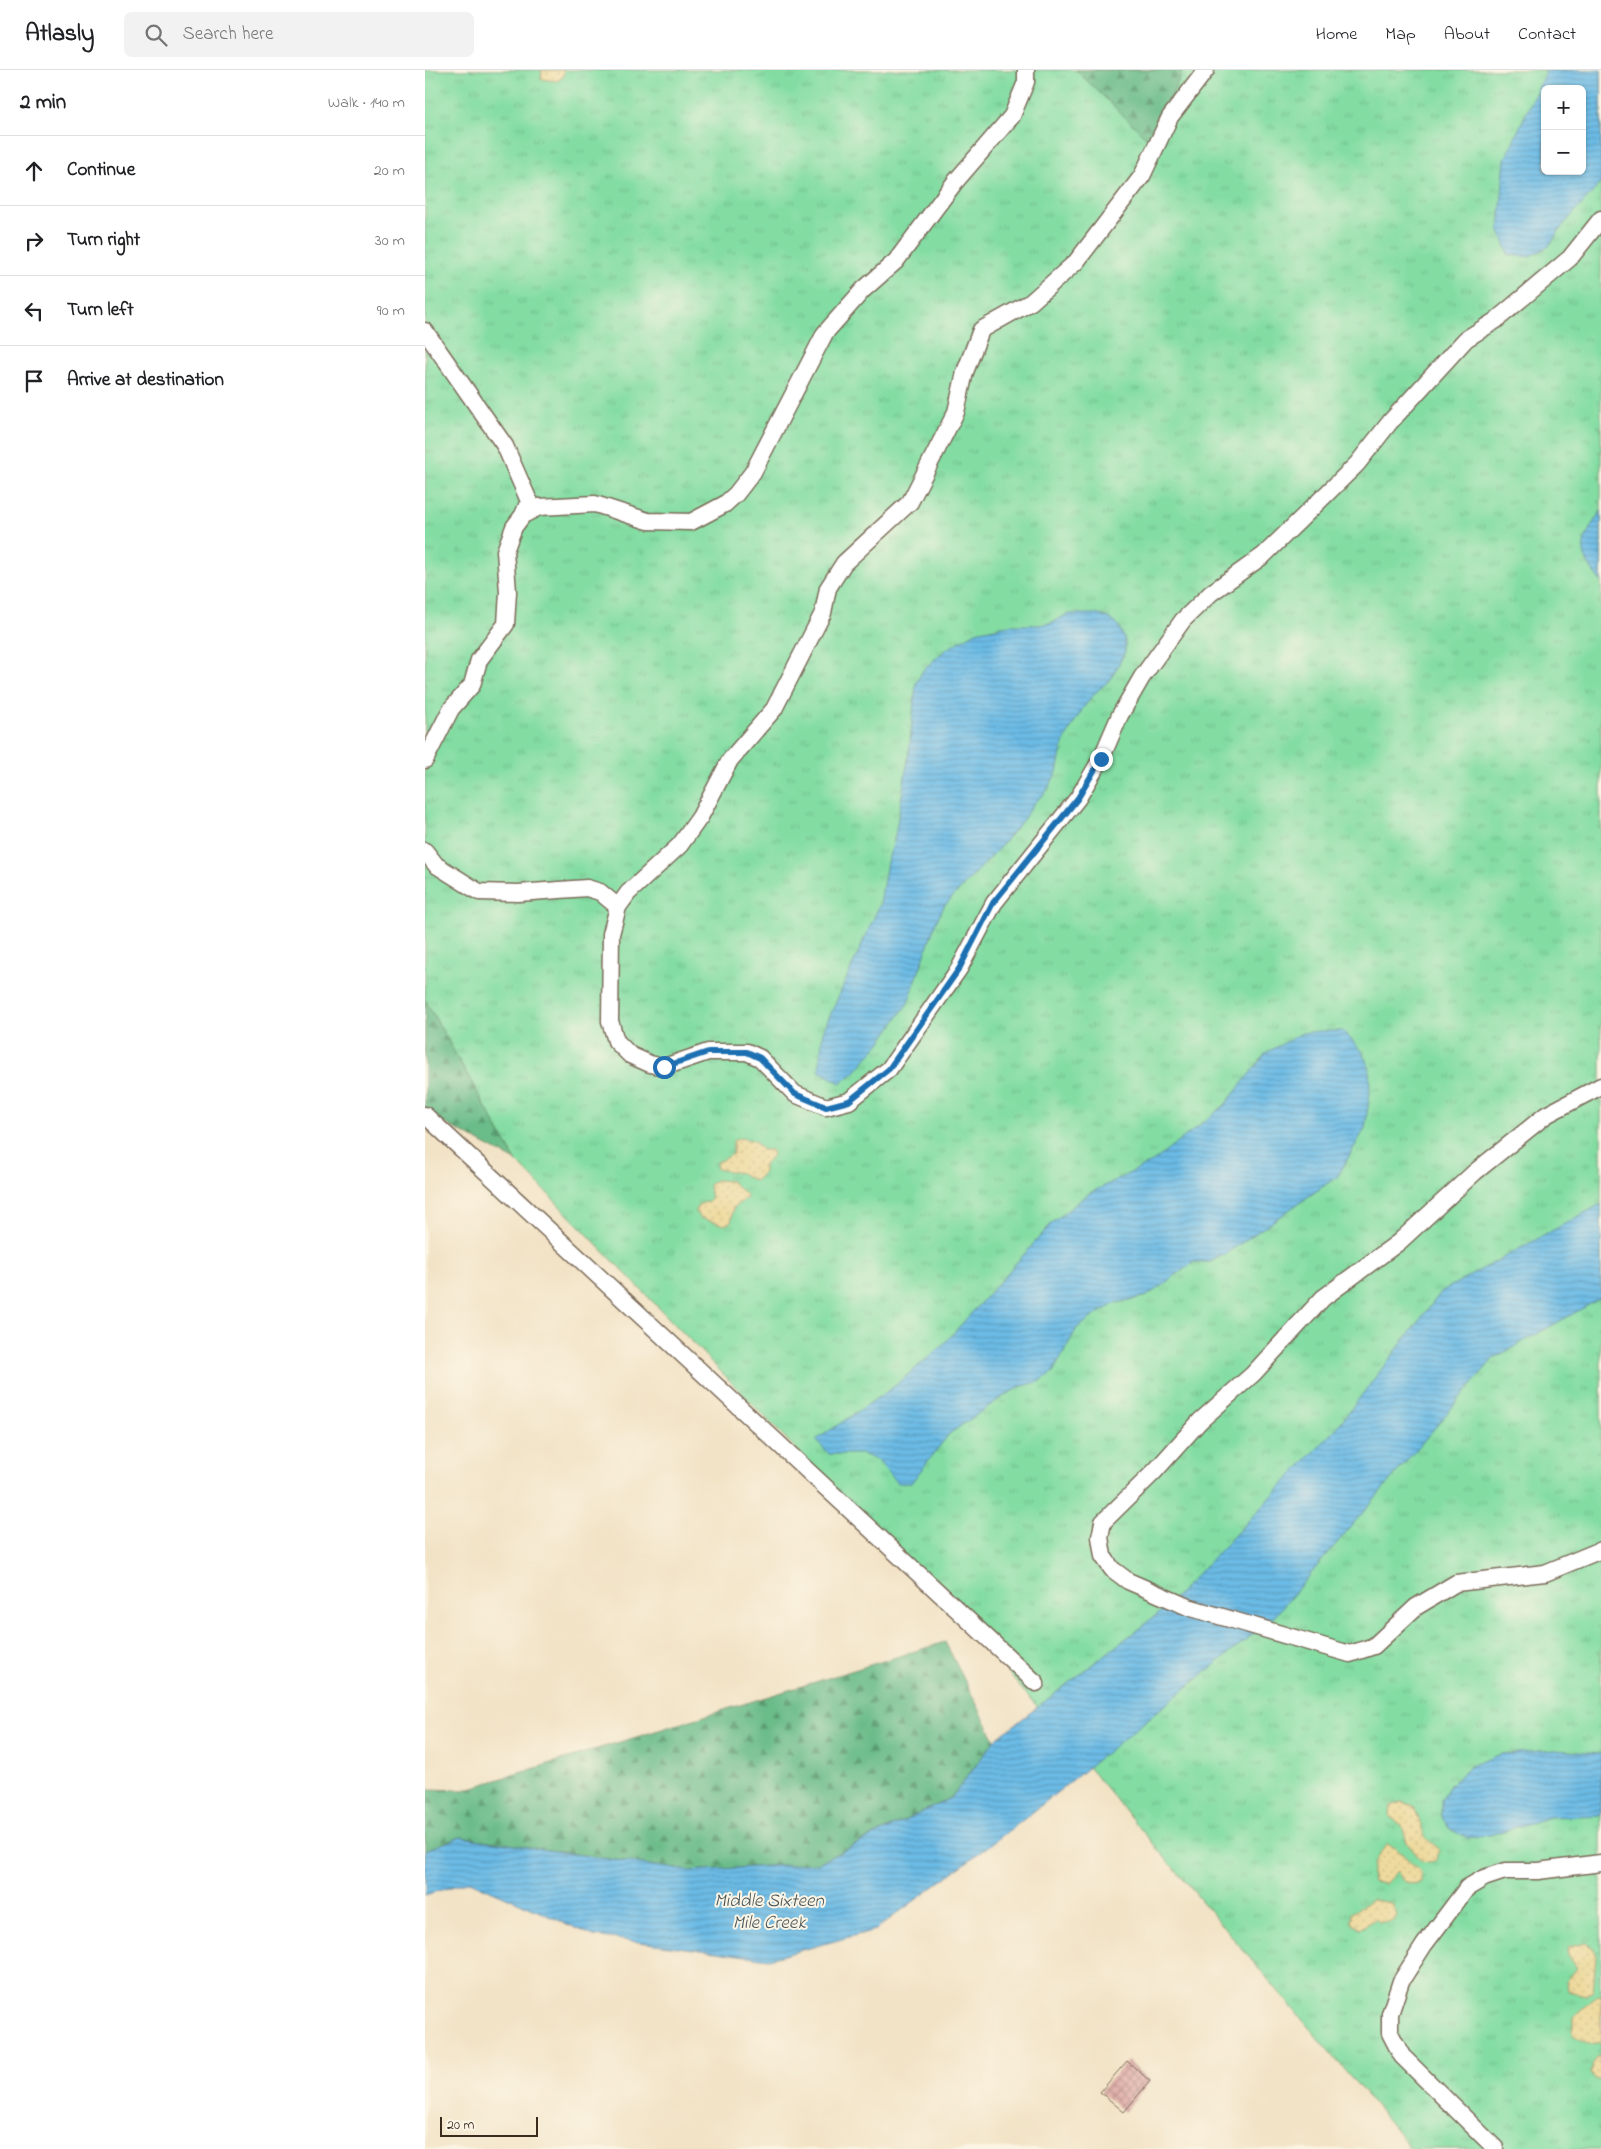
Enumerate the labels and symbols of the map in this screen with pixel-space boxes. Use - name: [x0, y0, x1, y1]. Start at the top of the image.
- route end: [1090, 748, 1113, 771]
- route start: [653, 1056, 676, 1079]
- water label: Middle Sixteen Mile Creek: [714, 1888, 824, 1937]
- scale bar: [440, 2114, 537, 2137]

